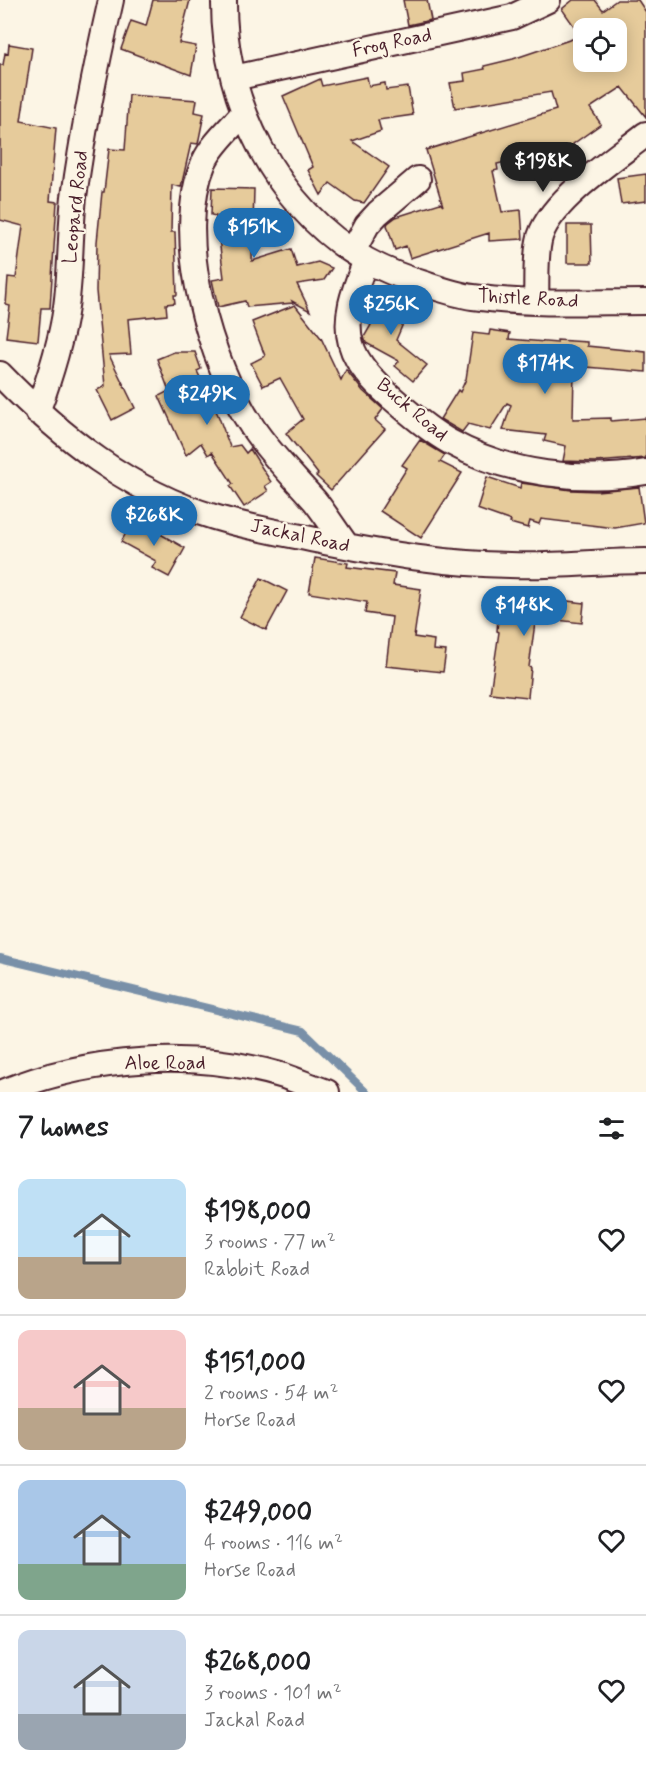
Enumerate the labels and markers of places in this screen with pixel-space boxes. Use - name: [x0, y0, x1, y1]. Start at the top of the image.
- pin: $198K: [501, 142, 585, 193]
- pin: $151K: [212, 208, 296, 259]
- pin: $256K: [349, 285, 433, 336]
- pin: $174K: [503, 344, 587, 395]
- pin: $249K: [165, 375, 249, 426]
- pin: $268K: [112, 496, 196, 547]
- pin: $148K: [482, 586, 566, 637]

